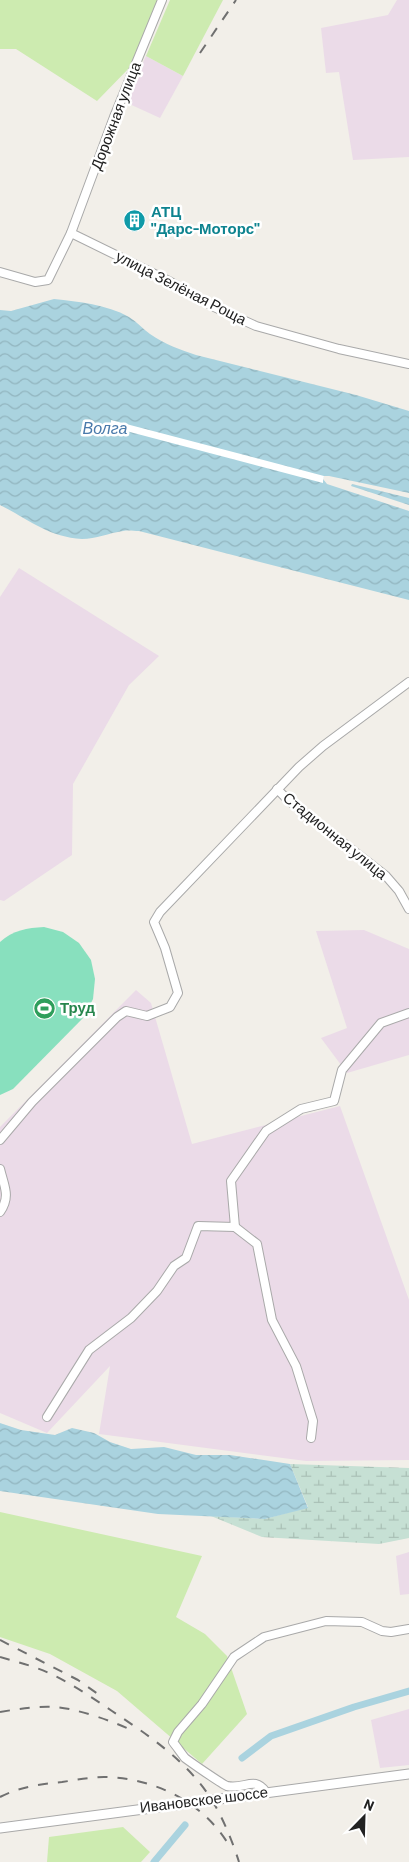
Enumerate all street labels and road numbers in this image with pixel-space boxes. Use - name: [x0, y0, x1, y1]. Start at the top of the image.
- street label: Дорожная улица: [86, 59, 144, 172]
- street label: улица Зелёная Роща: [113, 246, 250, 328]
- street label: Стадионная улица: [280, 788, 392, 883]
- street label: Ивановское шоссе: [139, 1782, 269, 1816]

